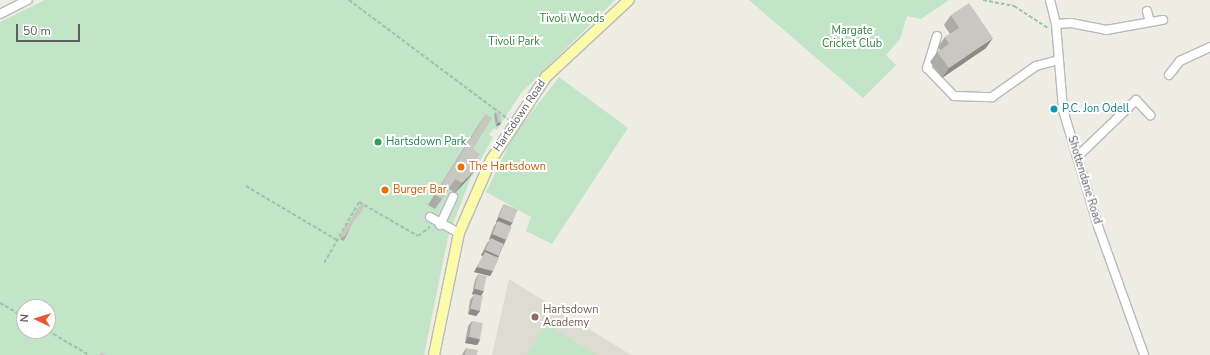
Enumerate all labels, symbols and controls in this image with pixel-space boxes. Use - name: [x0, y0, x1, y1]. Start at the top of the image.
- park label: Tivoli Woods: [540, 12, 604, 26]
- scale bar: [18, 16, 82, 42]
- text: 50 m: [23, 23, 51, 39]
- park label: Margate Cricket Club: [822, 25, 882, 51]
- park label: Tivoli Park: [488, 35, 540, 49]
- street label: Hartsdown Road: [491, 78, 549, 154]
- place label: P.C. Jon Odell: [1062, 102, 1129, 116]
- marker: P.C. Jon Odell: [1049, 104, 1059, 114]
- street label: Shottendane Road: [1064, 134, 1104, 226]
- place label: Hartsdown Park: [386, 135, 466, 149]
- marker: Hartsdown Park: [373, 137, 383, 147]
- place label: The Hartsdown: [469, 160, 546, 174]
- marker: The Hartsdown: [456, 162, 466, 172]
- place label: Burger Bar: [393, 183, 447, 197]
- marker: Burger Bar: [380, 185, 390, 195]
- north arrow: [16, 299, 56, 339]
- place label: Hartsdown Academy: [543, 304, 599, 330]
- marker: Hartsdown Academy: [530, 312, 540, 322]
- text: N: [17, 314, 32, 323]

